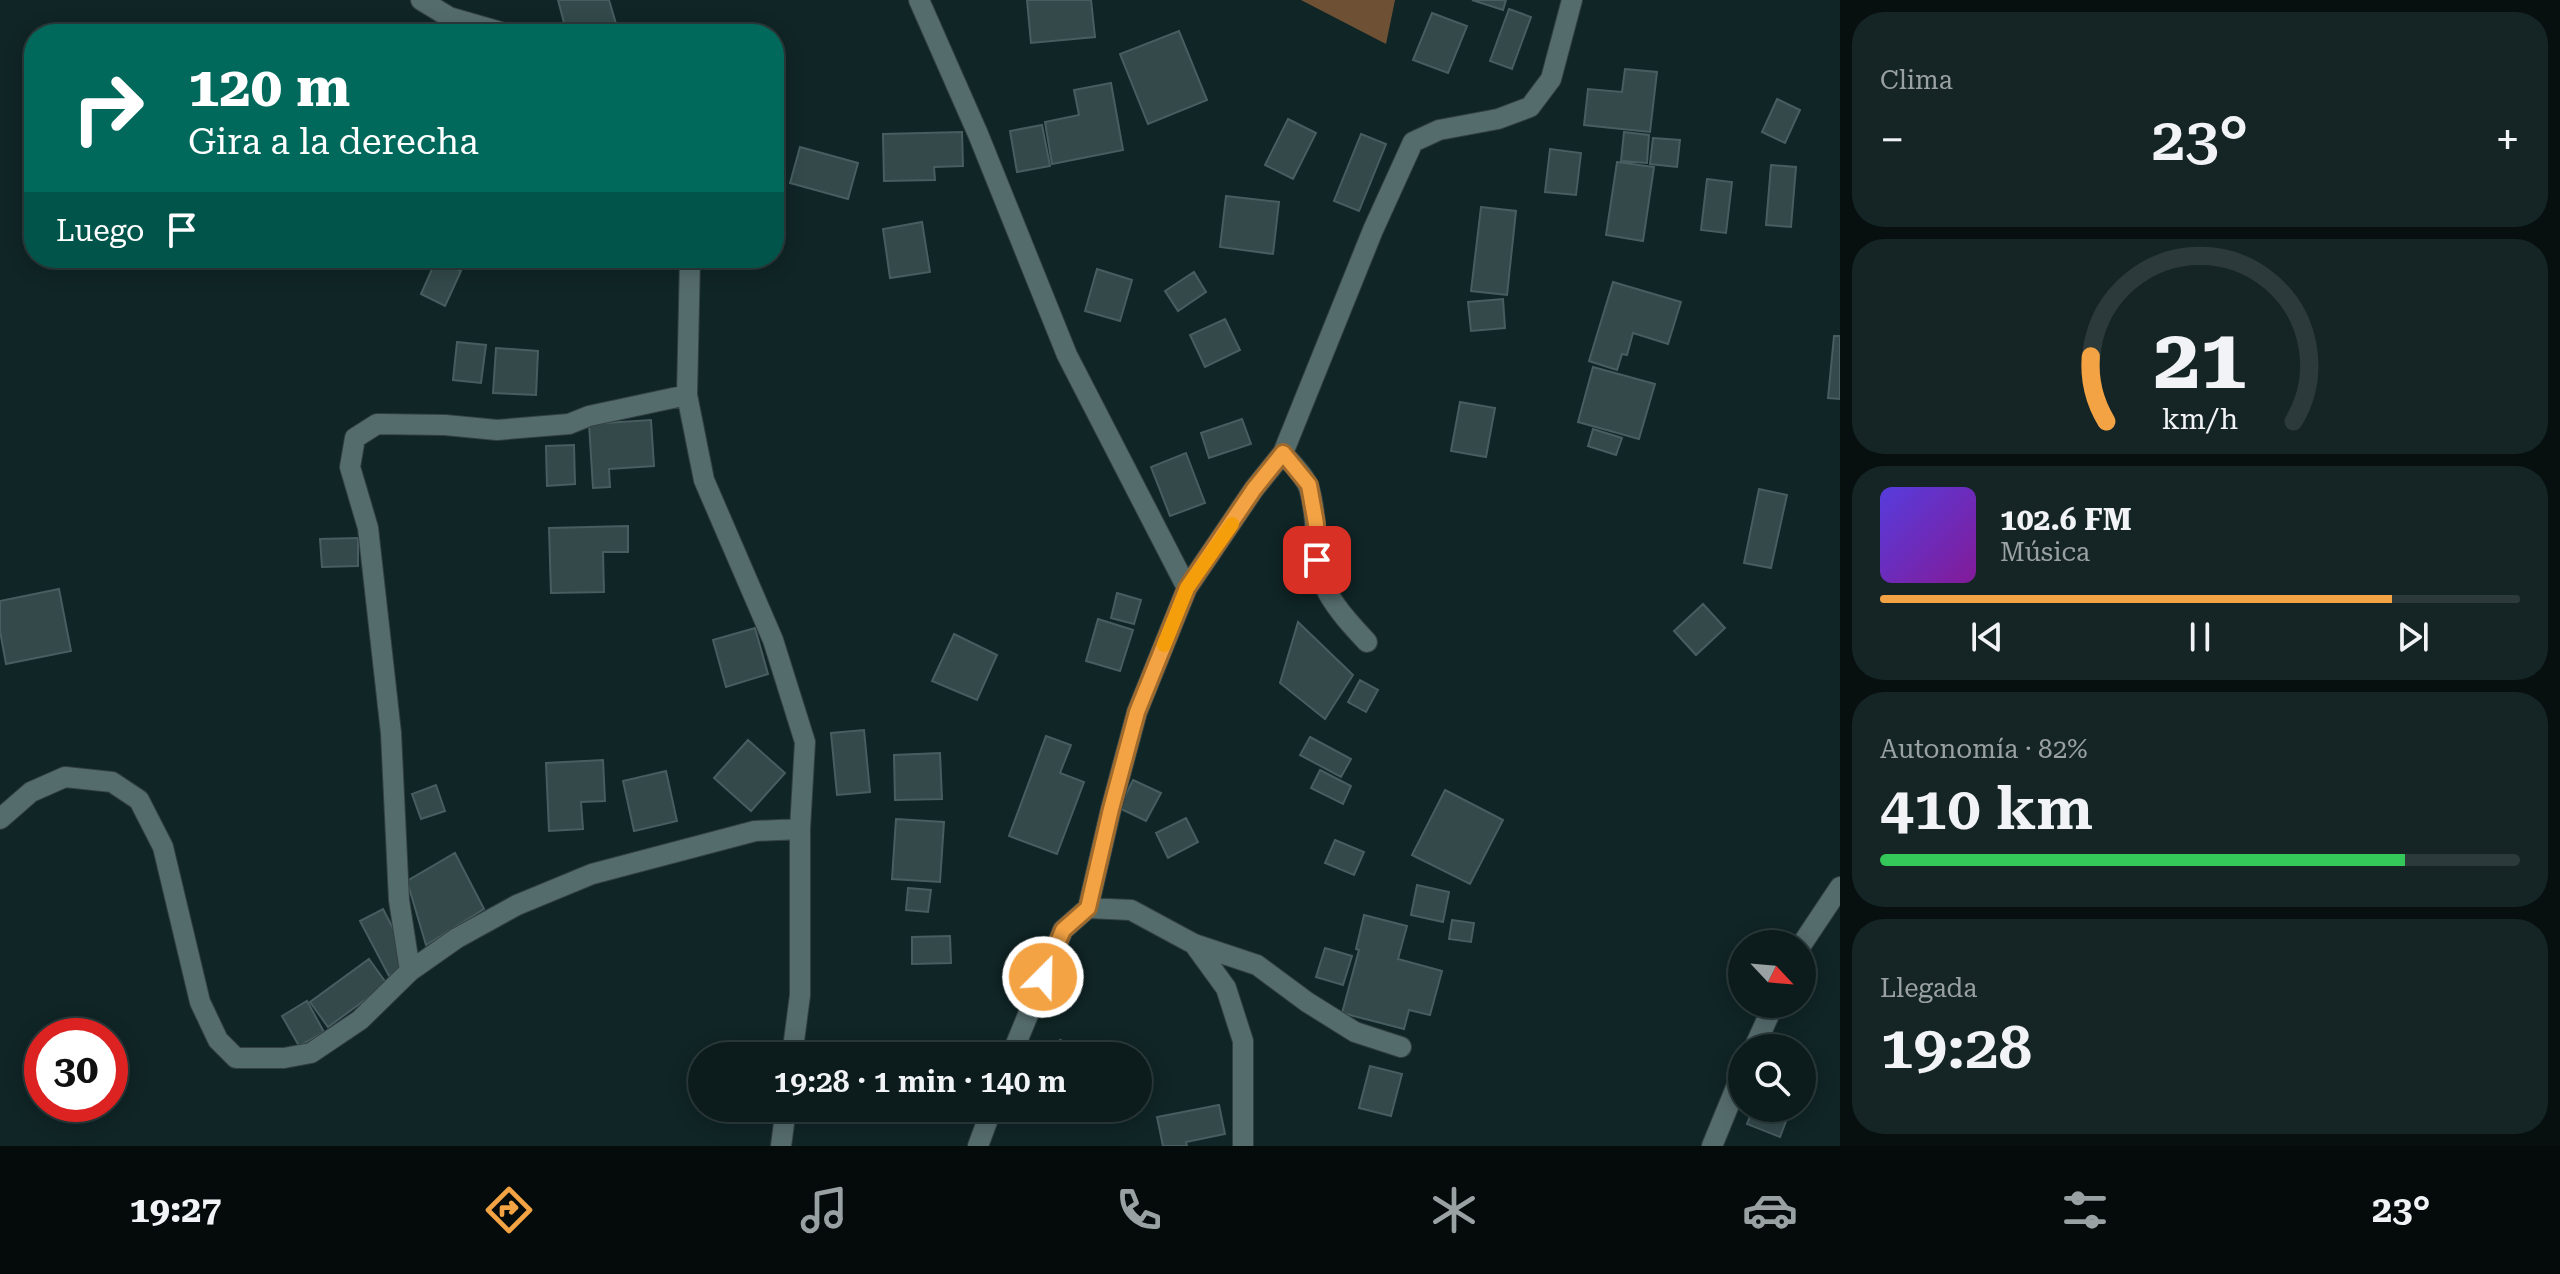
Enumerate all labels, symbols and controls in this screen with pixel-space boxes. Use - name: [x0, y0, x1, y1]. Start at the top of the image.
- text: 120 m: [188, 54, 350, 120]
- icon: right: [56, 56, 160, 160]
- text: Clima: [1880, 65, 1953, 95]
- text: 23°: [2152, 104, 2248, 175]
- text: −: [1880, 114, 1905, 166]
- text: +: [2495, 114, 2520, 166]
- text: Gira a la derecha: [188, 121, 479, 163]
- icon: arrive: [160, 208, 204, 252]
- text: Luego: [56, 213, 144, 248]
- text: 21: [2153, 311, 2247, 408]
- text: km/h: [2162, 402, 2238, 436]
- text: 102.6 FM: [2000, 502, 2132, 537]
- pin: [1283, 526, 1351, 594]
- text: Música: [2000, 537, 2090, 567]
- icon: arrive: [1295, 538, 1339, 582]
- icon: previous: [1965, 615, 2009, 659]
- icon: pause: [2178, 615, 2222, 659]
- icon: next: [2391, 615, 2435, 659]
- text: Autonomía · 82%: [1880, 734, 2087, 764]
- text: 410 km: [1880, 773, 2093, 844]
- north arrow: [1728, 930, 1816, 1018]
- map controls: [1728, 930, 1816, 1122]
- position arrow: [1001, 935, 1085, 1019]
- text: Llegada: [1880, 973, 1977, 1003]
- text: 19:28: [1880, 1012, 2032, 1083]
- speed limit sign: 30: [24, 1018, 128, 1122]
- button: search: [1728, 1034, 1816, 1122]
- text: 19:28 · 1 min · 140 m: [774, 1064, 1066, 1099]
- icon: directions: [481, 1182, 537, 1238]
- icon: music: [796, 1182, 852, 1238]
- icon: phone: [1111, 1182, 1167, 1238]
- icon: climate: [1426, 1182, 1482, 1238]
- icon: car: [1742, 1182, 1798, 1238]
- icon: filters: [2057, 1182, 2113, 1238]
- text: 19:27: [130, 1189, 222, 1231]
- text: 23°: [2372, 1189, 2430, 1231]

